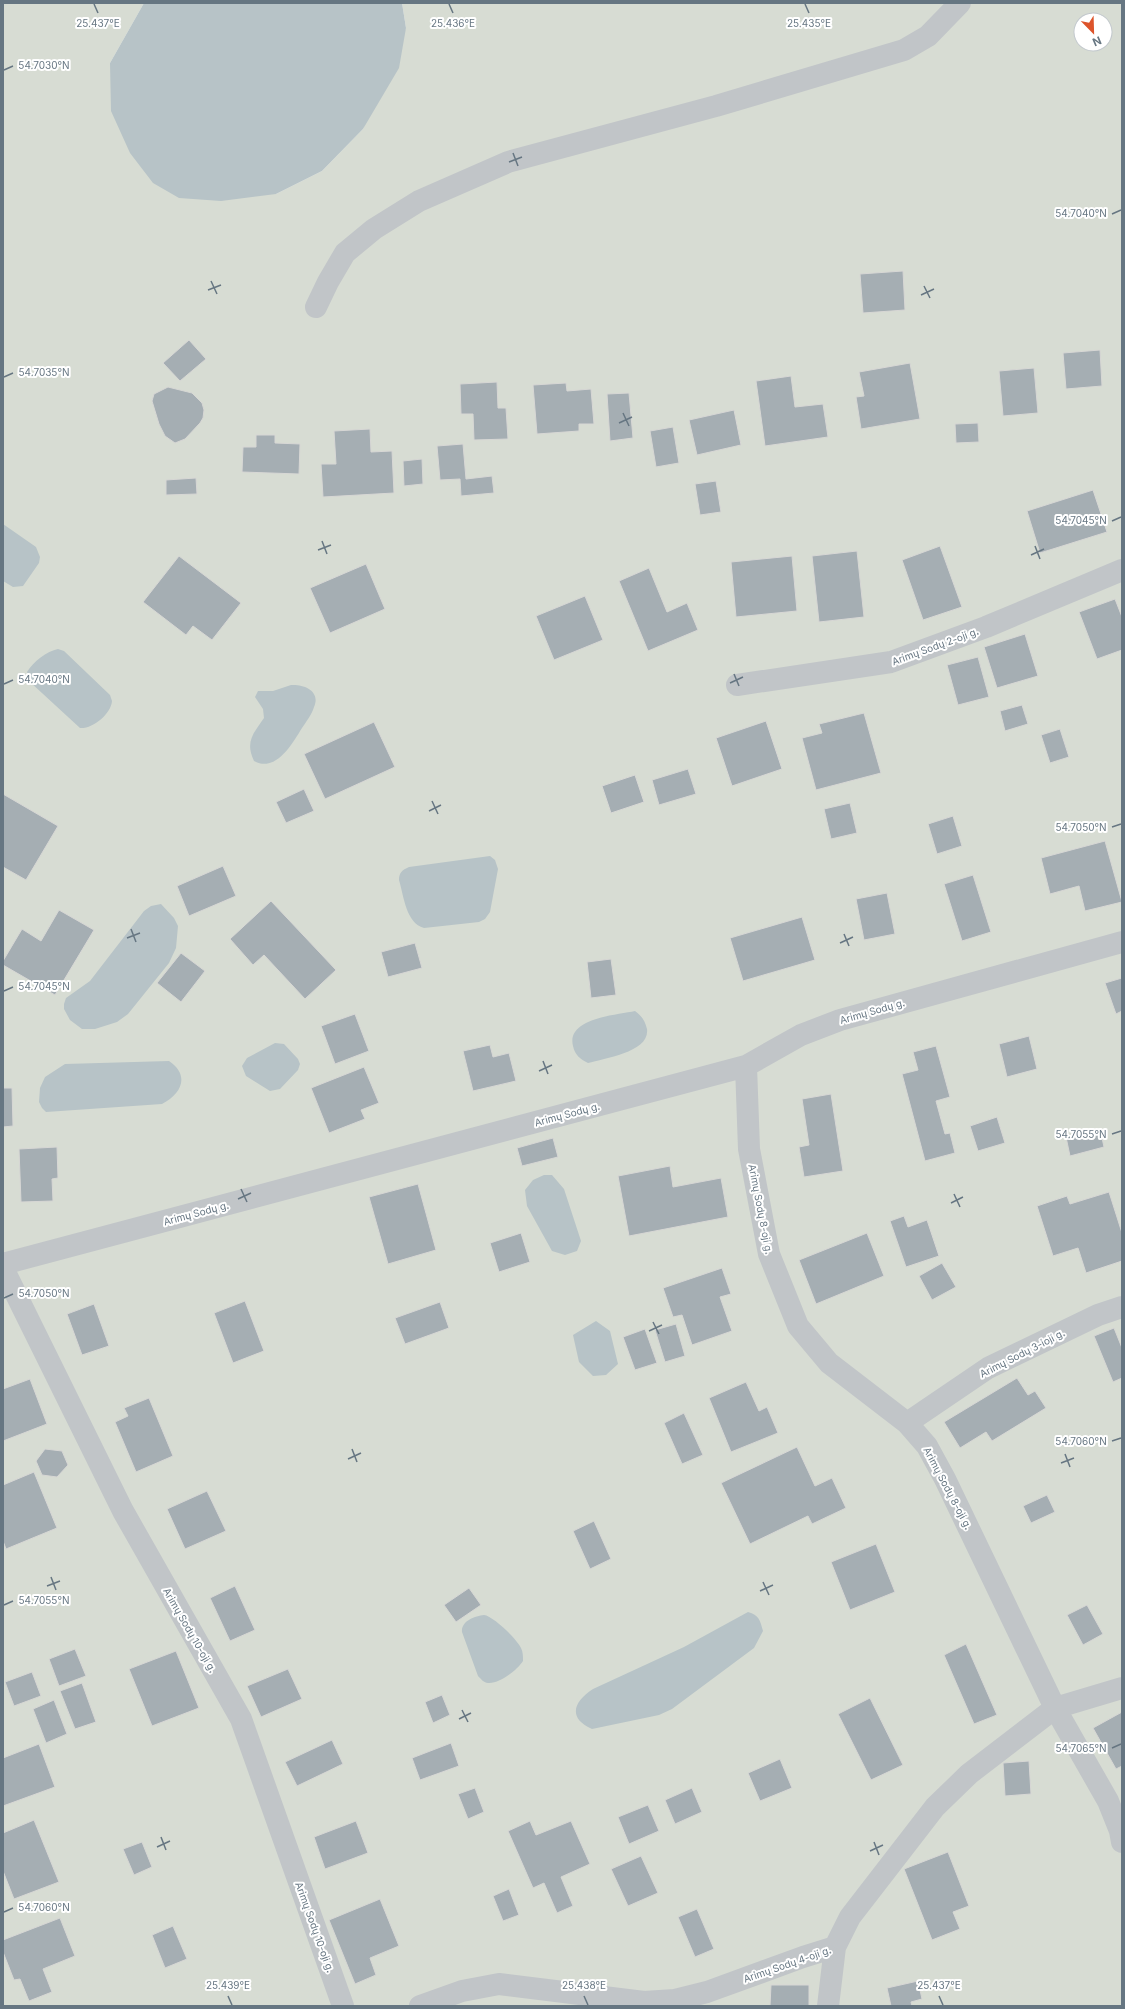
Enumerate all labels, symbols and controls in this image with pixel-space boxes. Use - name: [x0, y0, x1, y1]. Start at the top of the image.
- north arrow: [1073, 12, 1113, 52]
- text: 25.437°E: [76, 17, 120, 29]
- text: 25.436°E: [431, 17, 475, 29]
- text: 25.435°E: [787, 17, 831, 29]
- text: N: [1090, 33, 1104, 49]
- text: 54.7030°N: [18, 59, 70, 71]
- text: 54.7040°N: [1055, 207, 1107, 219]
- text: 54.7035°N: [18, 366, 70, 378]
- text: 54.7045°N: [1055, 514, 1107, 526]
- street label: Arimų Sodų 2-oji g.: [890, 625, 980, 667]
- text: 54.7040°N: [18, 673, 70, 685]
- text: 54.7050°N: [1055, 821, 1107, 833]
- text: 54.7045°N: [18, 980, 70, 992]
- street label: Arimų Sodų g.: [838, 996, 906, 1026]
- street label: Arimų Sodų g.: [533, 1100, 601, 1128]
- text: 54.7055°N: [1055, 1128, 1107, 1140]
- street label: Arimų Sodų 8-oji g.: [746, 1163, 776, 1255]
- street label: Arimų Sodų g.: [162, 1199, 230, 1227]
- text: 54.7050°N: [18, 1287, 70, 1299]
- street label: Arimų Sodų 3-ioji g.: [977, 1326, 1067, 1380]
- text: 54.7060°N: [1055, 1435, 1107, 1447]
- street label: Arimų Sodų 8-oji g.: [921, 1445, 975, 1531]
- street label: Arimų Sodų 10-oji g.: [161, 1586, 219, 1675]
- text: 54.7055°N: [18, 1594, 70, 1606]
- text: 54.7065°N: [1055, 1742, 1107, 1754]
- street label: Arimų Sodų 10-oji g.: [293, 1880, 337, 1974]
- text: 54.7060°N: [18, 1901, 70, 1913]
- street label: Arimų Sodų 4-oji g.: [742, 1943, 832, 1985]
- text: 25.439°E: [206, 1979, 250, 1991]
- text: 25.438°E: [562, 1979, 606, 1991]
- text: 25.437°E: [917, 1979, 961, 1991]

